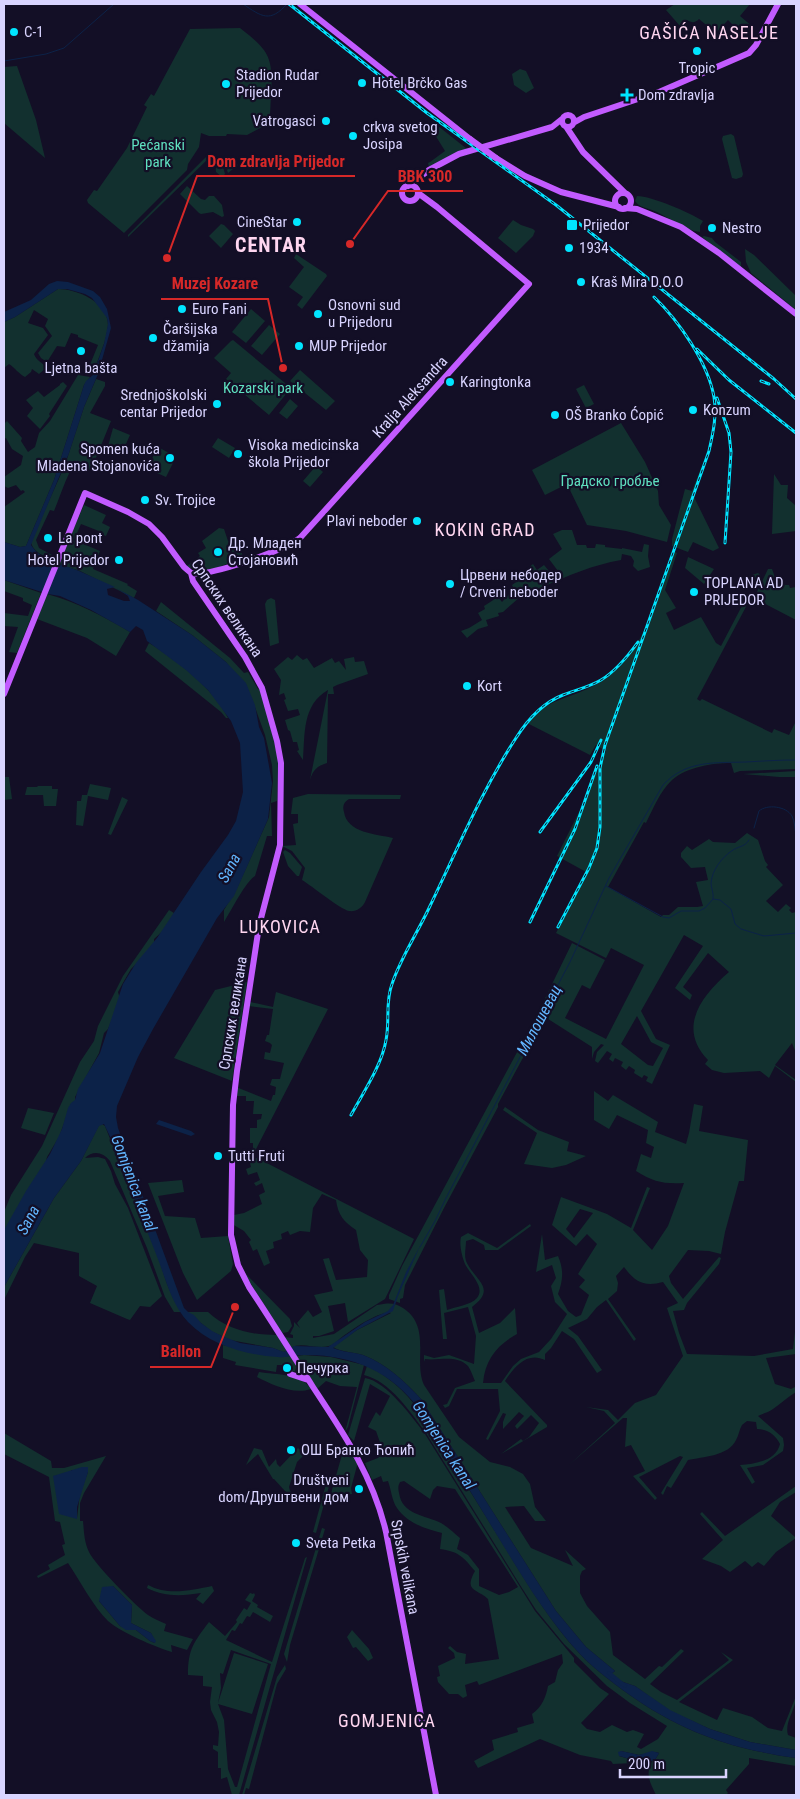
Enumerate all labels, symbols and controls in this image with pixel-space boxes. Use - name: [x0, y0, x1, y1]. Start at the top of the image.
- district label: GAŠIĆA NASELJE: [639, 22, 779, 43]
- place label: C-1: [24, 23, 44, 41]
- marker: C-1: [8, 26, 20, 38]
- marker: Tropic: [691, 45, 703, 57]
- place label: Tropic: [679, 59, 716, 77]
- place label: Stadion Rudar Prijedor: [236, 66, 319, 101]
- place label: Hotel Brčko Gas: [372, 74, 468, 92]
- marker: Hotel Brčko Gas: [356, 77, 368, 89]
- marker: Stadion Rudar Prijedor: [220, 78, 232, 90]
- place label: Dom zdravlja: [638, 86, 715, 104]
- marker: Dom zdravlja: [620, 88, 634, 102]
- place label: Vatrogasci: [253, 112, 316, 130]
- marker: Vatrogasci: [320, 115, 332, 127]
- place label: crkva svetog Josipa: [363, 118, 438, 153]
- marker: crkva svetog Josipa: [347, 130, 359, 142]
- park label: Pećanski park: [131, 136, 185, 171]
- callout: Dom zdravlja Prijedor: [197, 145, 355, 176]
- text: Dom zdravlja Prijedor: [207, 152, 345, 171]
- callout: BBK 300: [388, 160, 463, 191]
- text: BBK 300: [398, 167, 452, 186]
- place label: CineStar: [237, 213, 287, 231]
- marker: CineStar: [291, 216, 303, 228]
- place label: Prijedor: [583, 216, 630, 234]
- marker: Prijedor: [565, 218, 579, 232]
- place label: Nestro: [722, 219, 762, 237]
- marker: Nestro: [706, 222, 718, 234]
- district label: CENTAR: [235, 233, 307, 257]
- place label: 1934: [579, 239, 609, 257]
- marker: 1934: [563, 242, 575, 254]
- callout: Muzej Kozare: [161, 268, 268, 299]
- place label: Kraš Mira D.O.O: [591, 273, 684, 291]
- text: Muzej Kozare: [172, 274, 259, 293]
- marker: Kraš Mira D.O.O: [575, 276, 587, 288]
- place label: Osnovni sud u Prijedoru: [328, 296, 401, 331]
- place label: Euro Fani: [192, 300, 247, 318]
- marker: Euro Fani: [176, 303, 188, 315]
- marker: Osnovni sud u Prijedoru: [312, 308, 324, 320]
- place label: Čaršijska džamija: [163, 320, 218, 355]
- marker: Čaršijska džamija: [147, 332, 159, 344]
- place label: MUP Prijedor: [309, 337, 387, 355]
- marker: MUP Prijedor: [293, 340, 305, 352]
- marker: Ljetna bašta: [75, 345, 87, 357]
- street label: Kralja Aleksandra: [369, 353, 451, 441]
- place label: Ljetna bašta: [45, 359, 117, 377]
- place label: Karingtonka: [460, 373, 531, 391]
- marker: Karingtonka: [444, 376, 456, 388]
- park label: Kozarski park: [223, 379, 303, 397]
- place label: Srednjoškolski centar Prijedor: [120, 386, 207, 421]
- marker: Srednjoškolski centar Prijedor: [211, 398, 223, 410]
- place label: Konzum: [703, 401, 751, 419]
- marker: Konzum: [687, 404, 699, 416]
- place label: OŠ Branko Ćopić: [565, 406, 664, 424]
- marker: OŠ Branko Ćopić: [549, 409, 561, 421]
- place label: Visoka medicinska škola Prijedor: [248, 436, 359, 471]
- place label: Spomen kuća Mladena Stojanovića: [37, 440, 160, 475]
- marker: Visoka medicinska škola Prijedor: [232, 448, 244, 460]
- marker: Spomen kuća Mladena Stojanovića: [164, 452, 176, 464]
- park label: Градско гробље: [560, 472, 660, 490]
- place label: Sv. Trojice: [155, 491, 216, 509]
- marker: Sv. Trojice: [139, 494, 151, 506]
- place label: Plavi neboder: [327, 512, 407, 530]
- marker: Plavi neboder: [411, 515, 423, 527]
- district label: KOKIN GRAD: [435, 519, 535, 540]
- place label: La pont: [58, 529, 102, 547]
- marker: La pont: [42, 532, 54, 544]
- place label: Др. Младен Стојановић: [228, 534, 302, 569]
- marker: Др. Младен Стојановић: [212, 546, 224, 558]
- place label: Hotel Prijedor: [28, 551, 109, 569]
- marker: Hotel Prijedor: [113, 554, 125, 566]
- street label: Српских великана: [188, 556, 266, 660]
- place label: Црвени небодер / Crveni neboder: [460, 566, 562, 601]
- place label: TOPLANA AD PRIJEDOR: [704, 574, 784, 609]
- marker: Црвени небодер / Crveni neboder: [444, 578, 456, 590]
- marker: TOPLANA AD PRIJEDOR: [688, 586, 700, 598]
- place label: Kort: [477, 677, 502, 695]
- marker: Kort: [461, 680, 473, 692]
- water label: Sana: [213, 850, 245, 886]
- district label: LUKOVICA: [239, 916, 321, 937]
- street label: Српских великана: [215, 955, 251, 1071]
- water label: Милошевац: [513, 982, 565, 1058]
- water label: Gomjenica kanal: [107, 1132, 161, 1234]
- place label: Tutti Fruti: [228, 1147, 285, 1165]
- marker: Tutti Fruti: [212, 1150, 224, 1162]
- water label: Sana: [12, 1202, 44, 1238]
- callout: Ballon: [150, 1336, 211, 1367]
- text: Ballon: [161, 1342, 201, 1361]
- place label: Печурка: [297, 1359, 349, 1377]
- marker: Печурка: [281, 1362, 293, 1374]
- water label: Gomjenica kanal: [408, 1397, 480, 1493]
- place label: ОШ Бранко Ћопић: [301, 1441, 415, 1459]
- marker: ОШ Бранко Ћопић: [285, 1444, 297, 1456]
- place label: Društveni dom/Друштвени дом: [218, 1471, 349, 1506]
- marker: Društveni dom/Друштвени дом: [353, 1483, 365, 1495]
- street label: Srpskih velikana: [387, 1518, 423, 1616]
- place label: Sveta Petka: [306, 1534, 376, 1552]
- marker: Sveta Petka: [290, 1537, 302, 1549]
- district label: GOMJENICA: [338, 1710, 436, 1731]
- scale bar: [620, 1746, 726, 1778]
- text: 200 m: [628, 1755, 665, 1773]

